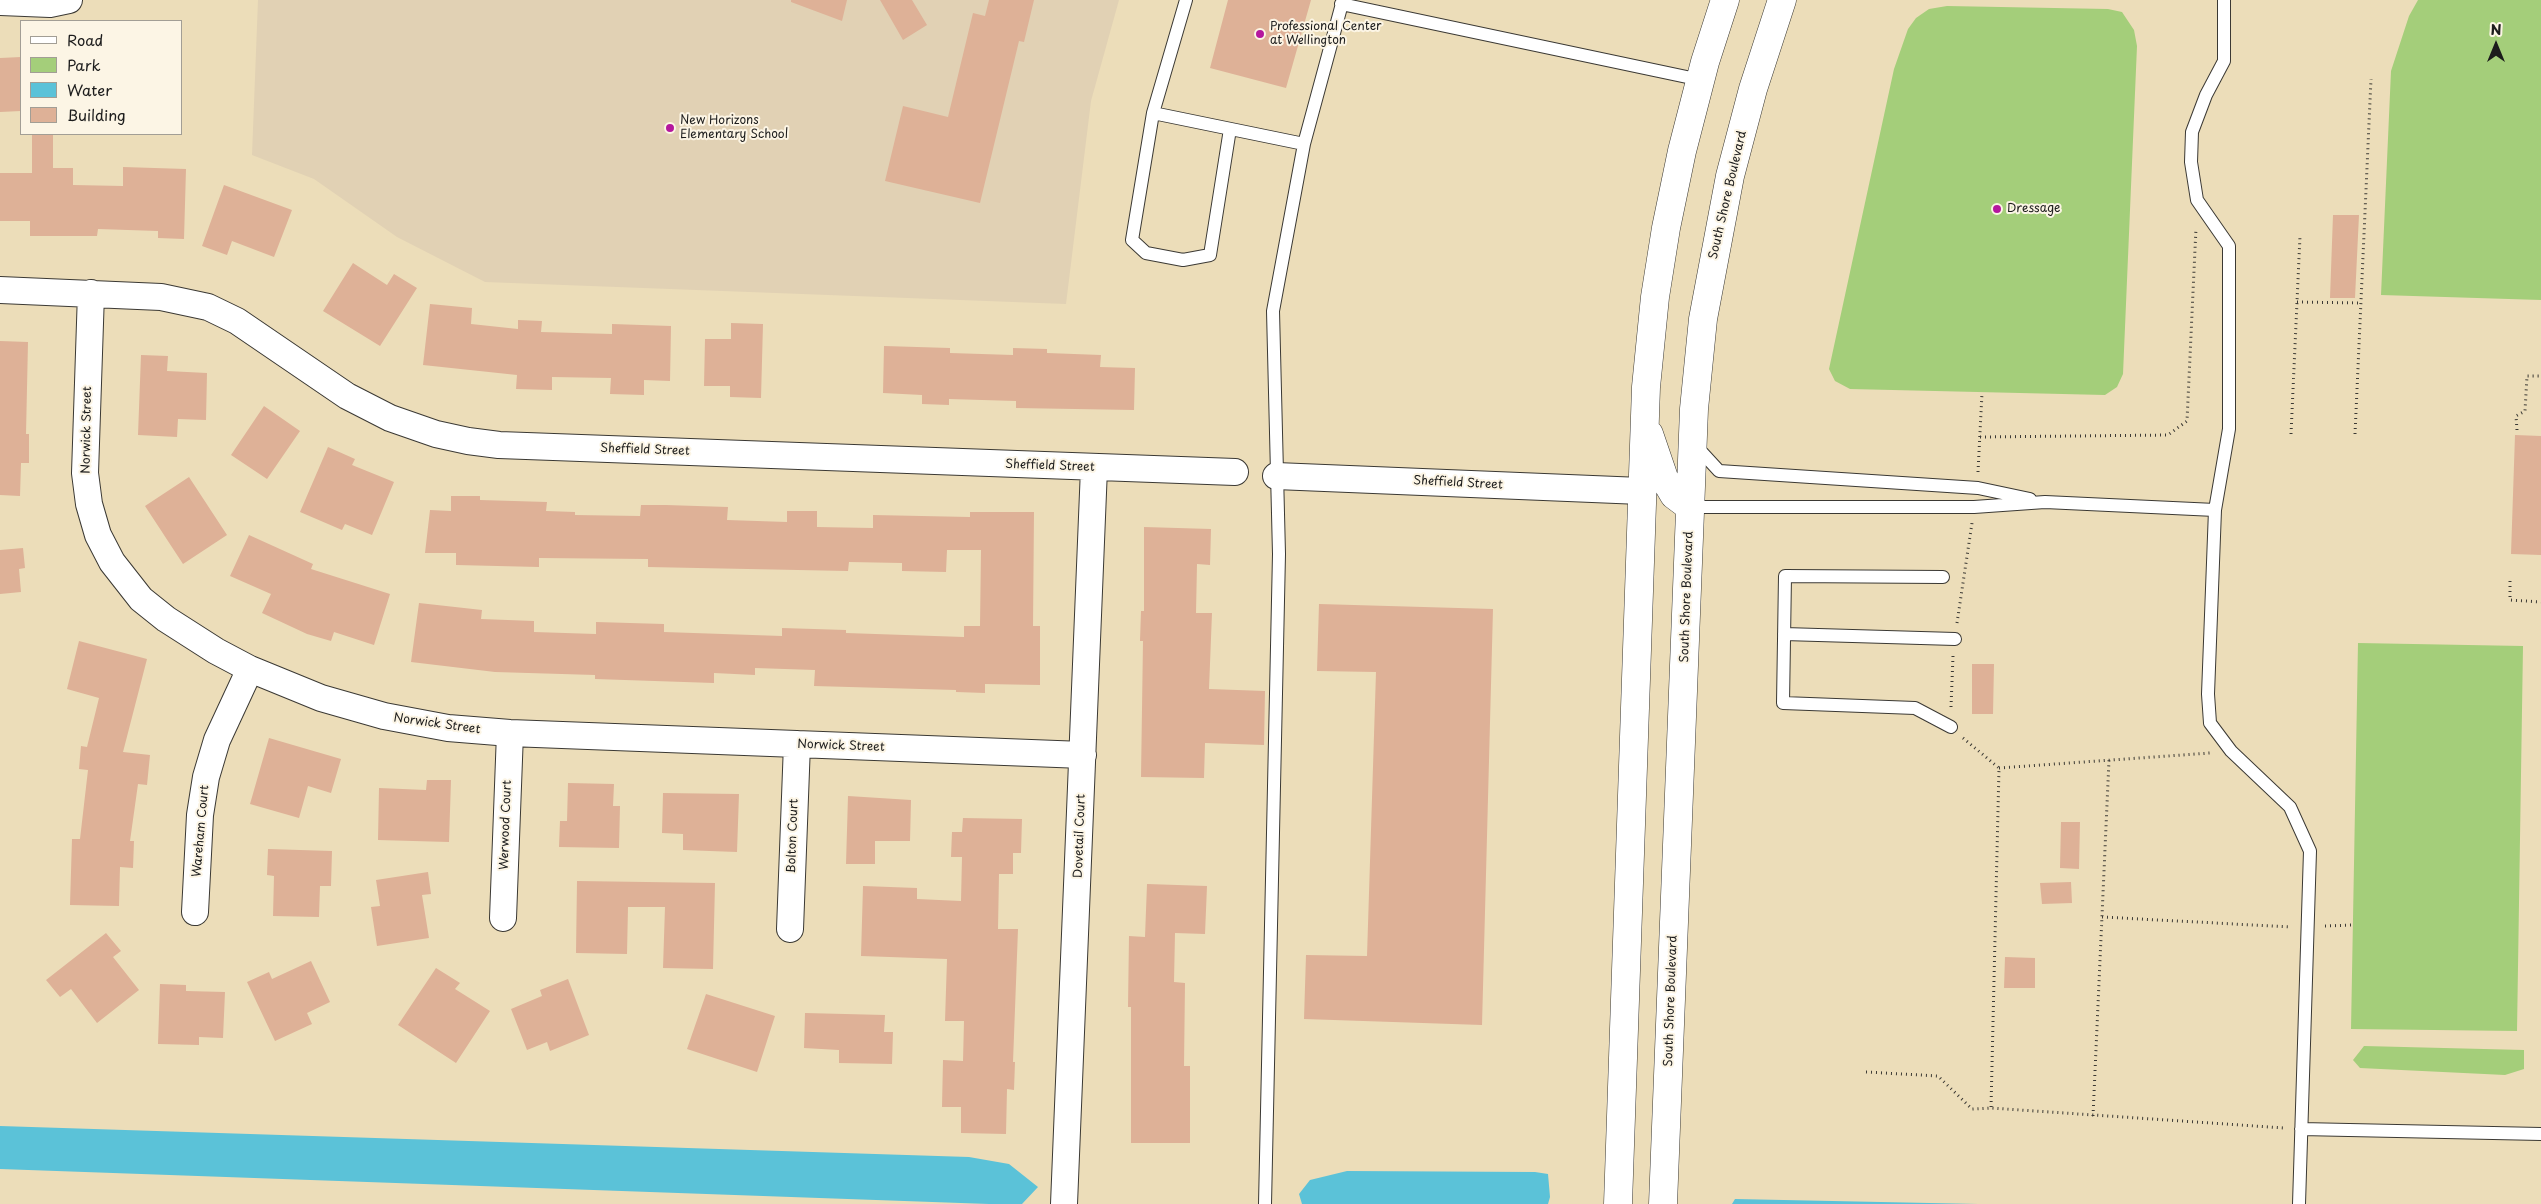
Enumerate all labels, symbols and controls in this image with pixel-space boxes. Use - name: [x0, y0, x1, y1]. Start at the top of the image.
- text: N: [2490, 19, 2502, 40]
- legend: [20, 20, 182, 135]
- place label: Professional Center at Wellington: [1270, 20, 1382, 48]
- north arrow: [2471, 20, 2521, 70]
- text: Road: [67, 28, 103, 51]
- marker: Professional Center at Wellington: [1254, 28, 1266, 40]
- text: Park: [67, 53, 101, 76]
- text: Water: [67, 78, 112, 101]
- text: Building: [67, 103, 126, 126]
- place label: New Horizons Elementary School: [680, 114, 788, 142]
- marker: New Horizons Elementary School: [664, 122, 676, 134]
- street label: South Shore Boulevard: [1706, 129, 1750, 261]
- place label: Dressage: [2007, 202, 2060, 216]
- marker: Dressage: [1991, 203, 2003, 215]
- street label: Norwick Street: [79, 386, 95, 474]
- street label: Sheffield Street: [600, 441, 690, 459]
- street label: Sheffield Street: [1005, 457, 1095, 475]
- street label: Sheffield Street: [1413, 473, 1503, 493]
- street label: South Shore Boulevard: [1678, 531, 1696, 663]
- street label: Norwick Street: [393, 711, 481, 737]
- street label: Norwick Street: [797, 737, 885, 755]
- street label: Werwood Court: [497, 780, 515, 870]
- street label: Wareham Court: [190, 784, 212, 878]
- street label: Dovetail Court: [1071, 794, 1089, 878]
- street label: Bolton Court: [785, 798, 801, 874]
- street label: South Shore Boulevard: [1662, 935, 1680, 1067]

